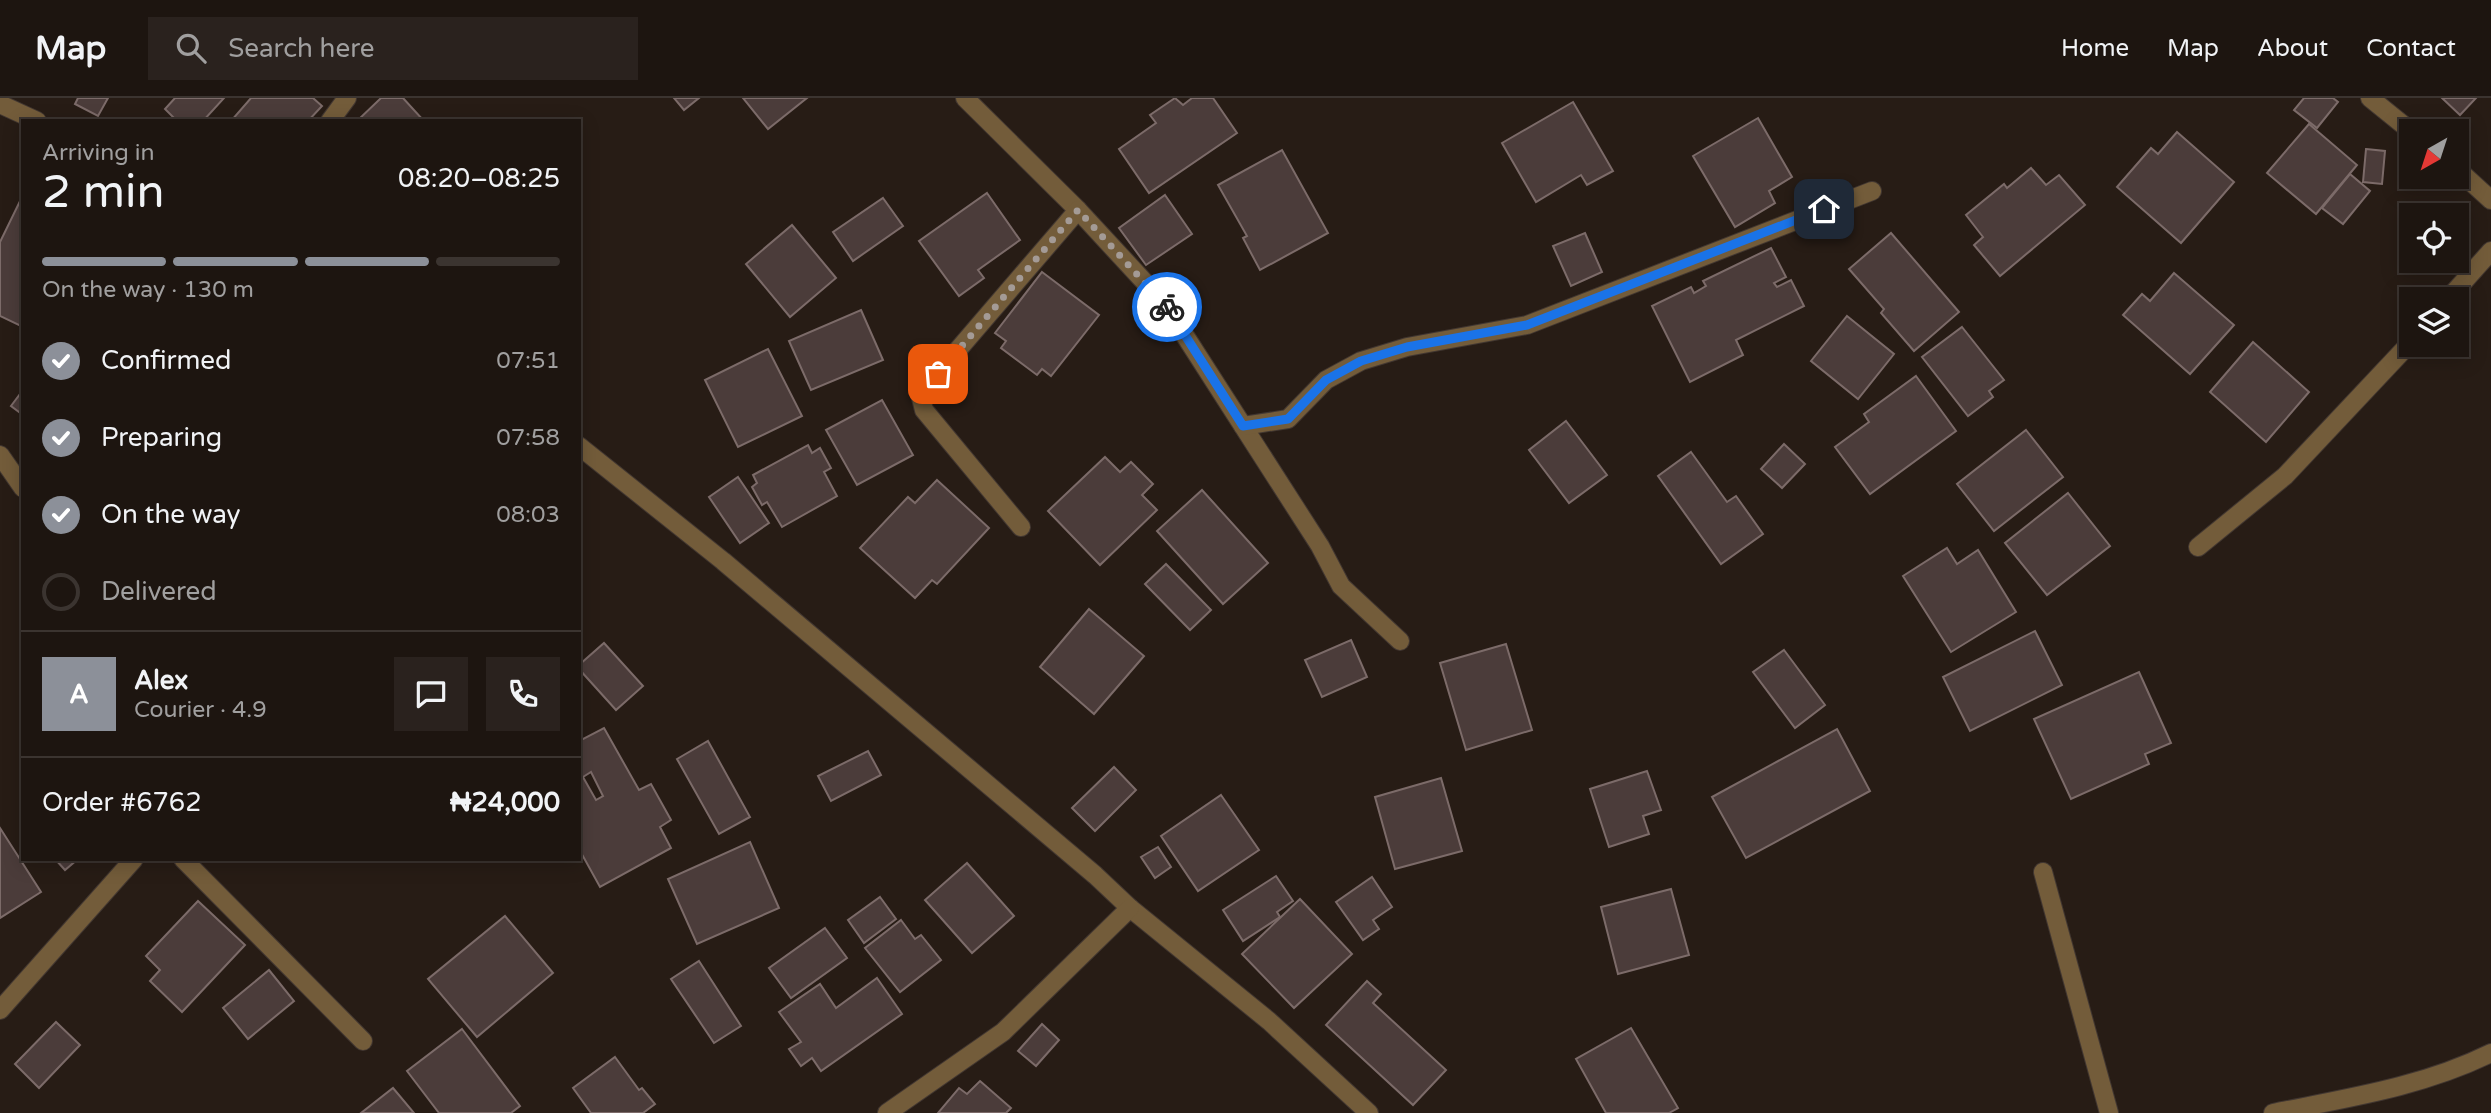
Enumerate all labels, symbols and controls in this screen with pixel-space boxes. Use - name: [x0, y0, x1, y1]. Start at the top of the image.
- search box: [148, 17, 638, 80]
- text: Map: [35, 29, 106, 68]
- icon: search: [172, 29, 210, 67]
- text: Search here: [228, 33, 374, 64]
- text: Home: [2061, 34, 2129, 63]
- text: Map: [2167, 34, 2219, 63]
- text: About: [2257, 34, 2328, 63]
- text: Contact: [2366, 34, 2456, 63]
- north arrow: [2399, 119, 2469, 189]
- map controls: [2399, 119, 2469, 357]
- text: Arriving in: [42, 139, 155, 167]
- text: 08:20–08:25: [398, 163, 560, 194]
- text: 2 min: [42, 165, 165, 220]
- pin: [1794, 179, 1854, 239]
- icon: home: [1805, 190, 1843, 228]
- button: locate: [2399, 203, 2469, 273]
- courier: [1132, 272, 1202, 342]
- text: On the way · 130 m: [42, 276, 254, 304]
- button: layers: [2399, 287, 2469, 357]
- icon: bike: [1148, 288, 1186, 326]
- icon: check: [42, 342, 80, 380]
- pin: [908, 344, 968, 404]
- text: Confirmed: [101, 345, 231, 376]
- text: 07:51: [496, 347, 560, 375]
- icon: bag: [919, 355, 957, 393]
- icon: check: [42, 419, 80, 457]
- text: Preparing: [101, 422, 222, 453]
- text: 07:58: [496, 424, 560, 452]
- icon: check: [42, 496, 80, 534]
- text: On the way: [101, 499, 241, 530]
- text: 08:03: [496, 501, 560, 529]
- text: Delivered: [101, 576, 217, 607]
- button: chat: [394, 657, 468, 731]
- button: phone: [486, 657, 560, 731]
- text: Alex: [134, 665, 188, 696]
- text: A: [69, 679, 89, 710]
- text: Courier · 4.9: [134, 696, 267, 724]
- text: Order #6762: [42, 787, 202, 818]
- text: ₦24,000: [450, 787, 560, 818]

